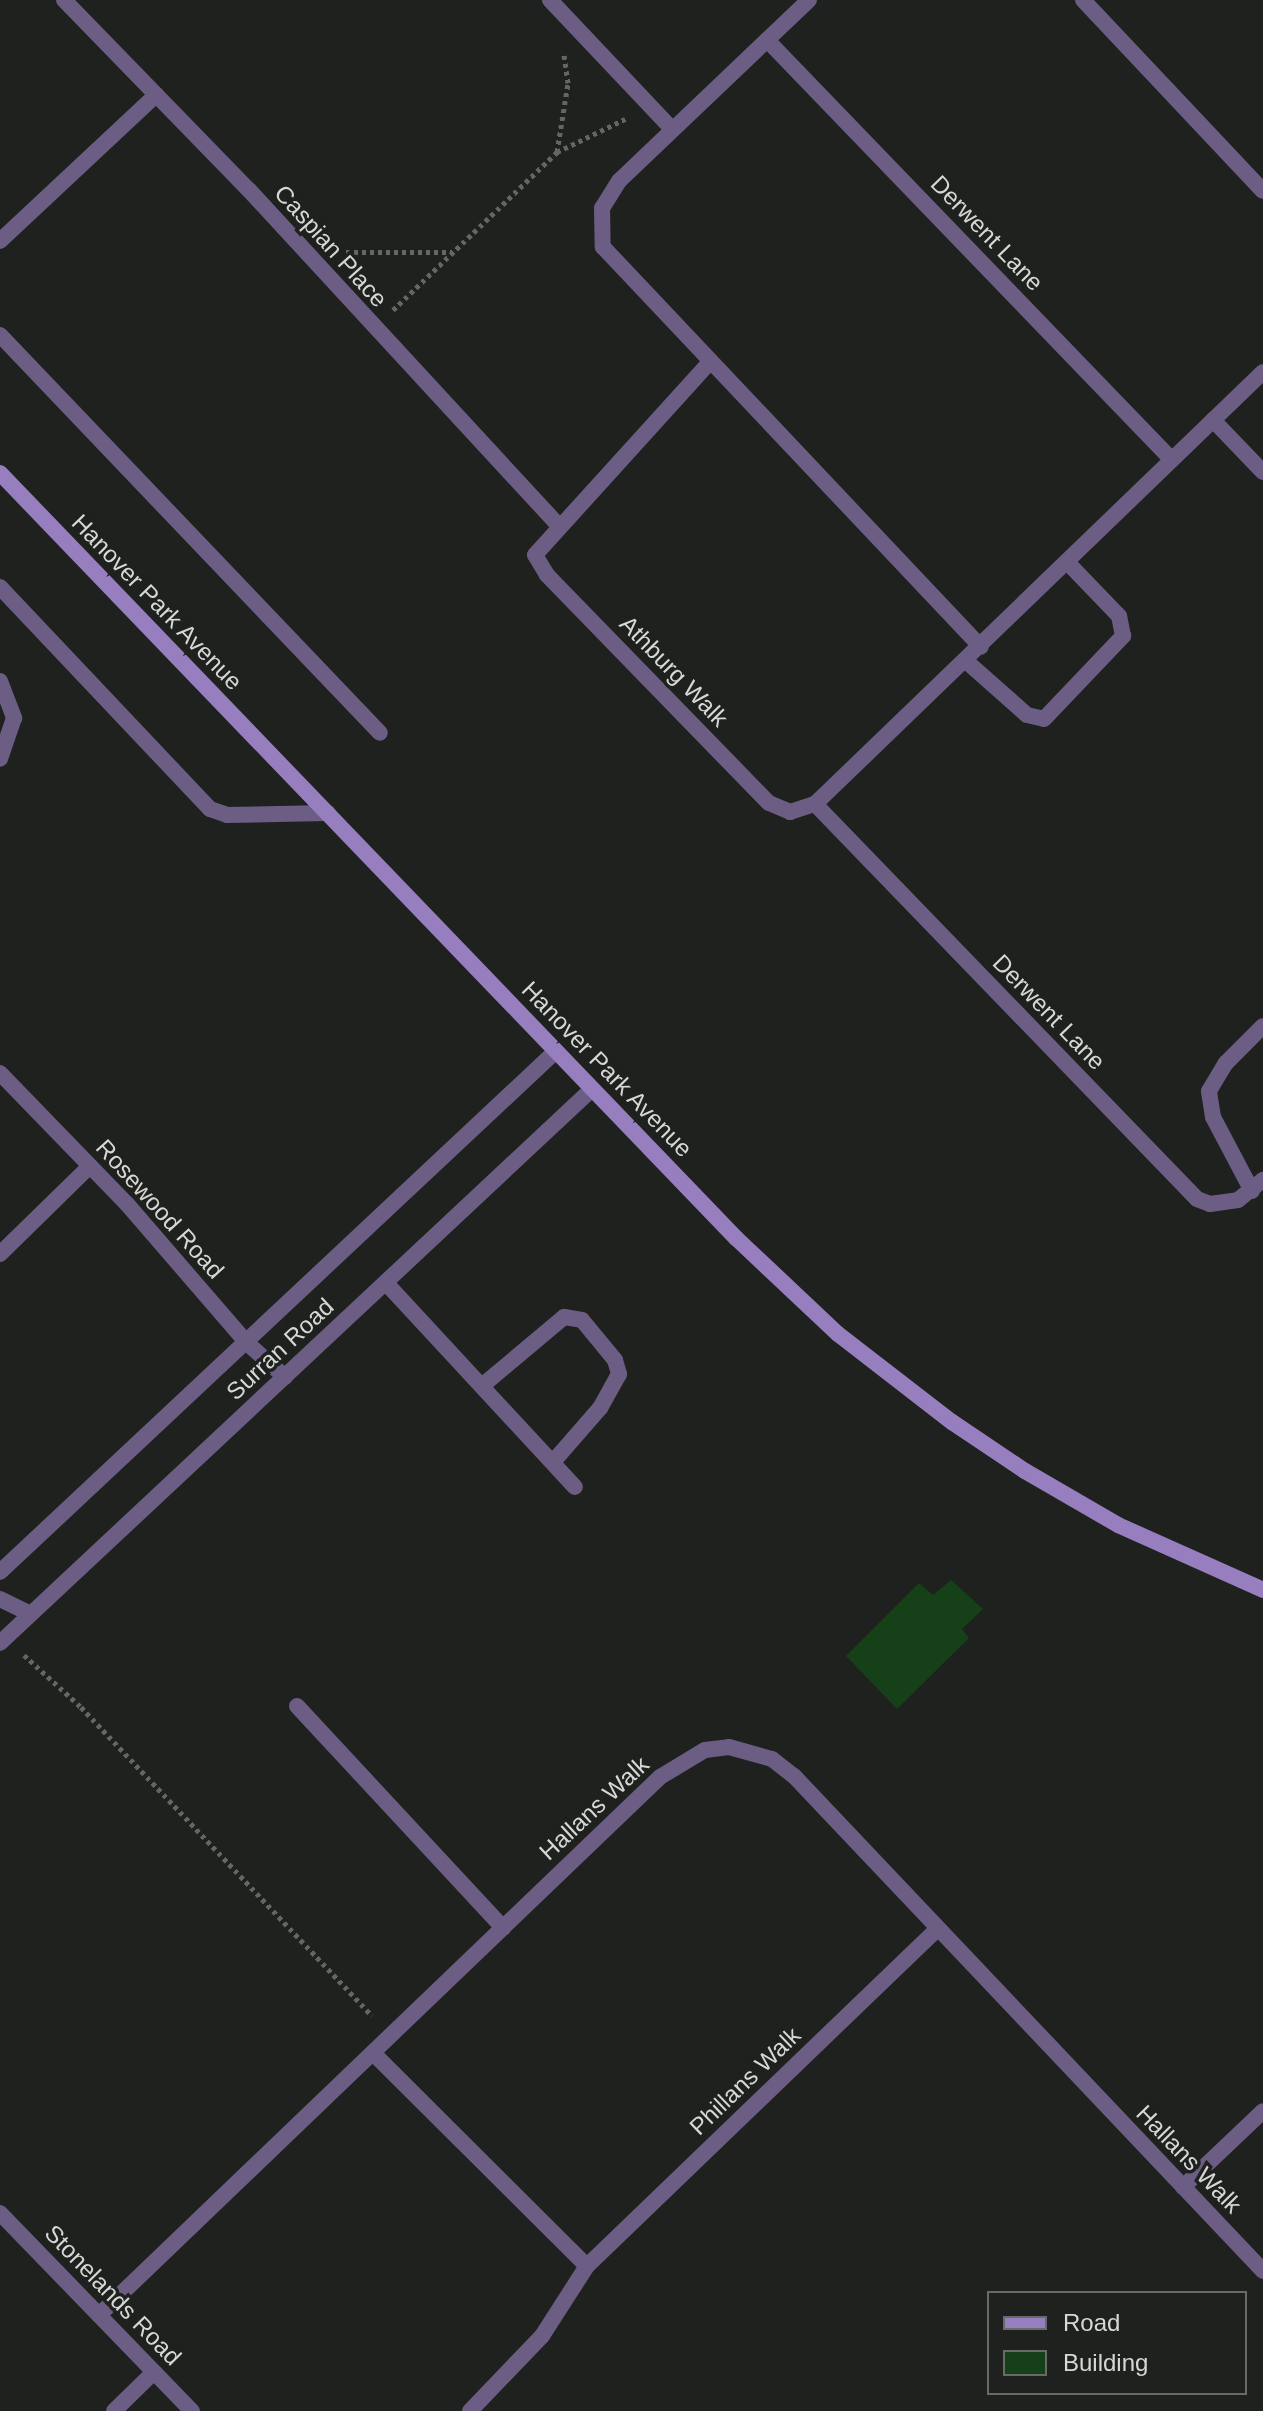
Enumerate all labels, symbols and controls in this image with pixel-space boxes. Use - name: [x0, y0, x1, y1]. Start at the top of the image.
- street label: Derwent Lane: [925, 169, 1049, 297]
- street label: Caspian Place: [269, 179, 393, 313]
- street label: Hanover Park Avenue: [65, 508, 249, 696]
- street label: Athburg Walk: [614, 610, 734, 732]
- street label: Derwent Lane: [987, 948, 1111, 1076]
- street label: Hanover Park Avenue: [515, 975, 699, 1163]
- street label: Rosewood Road: [90, 1133, 230, 1285]
- street label: Surran Road: [220, 1292, 340, 1406]
- street label: Hallans Walk: [533, 1750, 655, 1866]
- street label: Phillans Walk: [684, 2021, 806, 2141]
- street label: Hallans Walk: [1130, 2099, 1248, 2219]
- street label: Stonelands Road: [39, 2219, 187, 2371]
- legend: [987, 2291, 1247, 2395]
- text: Road: [1063, 2309, 1120, 2336]
- text: Building: [1063, 2349, 1148, 2376]

